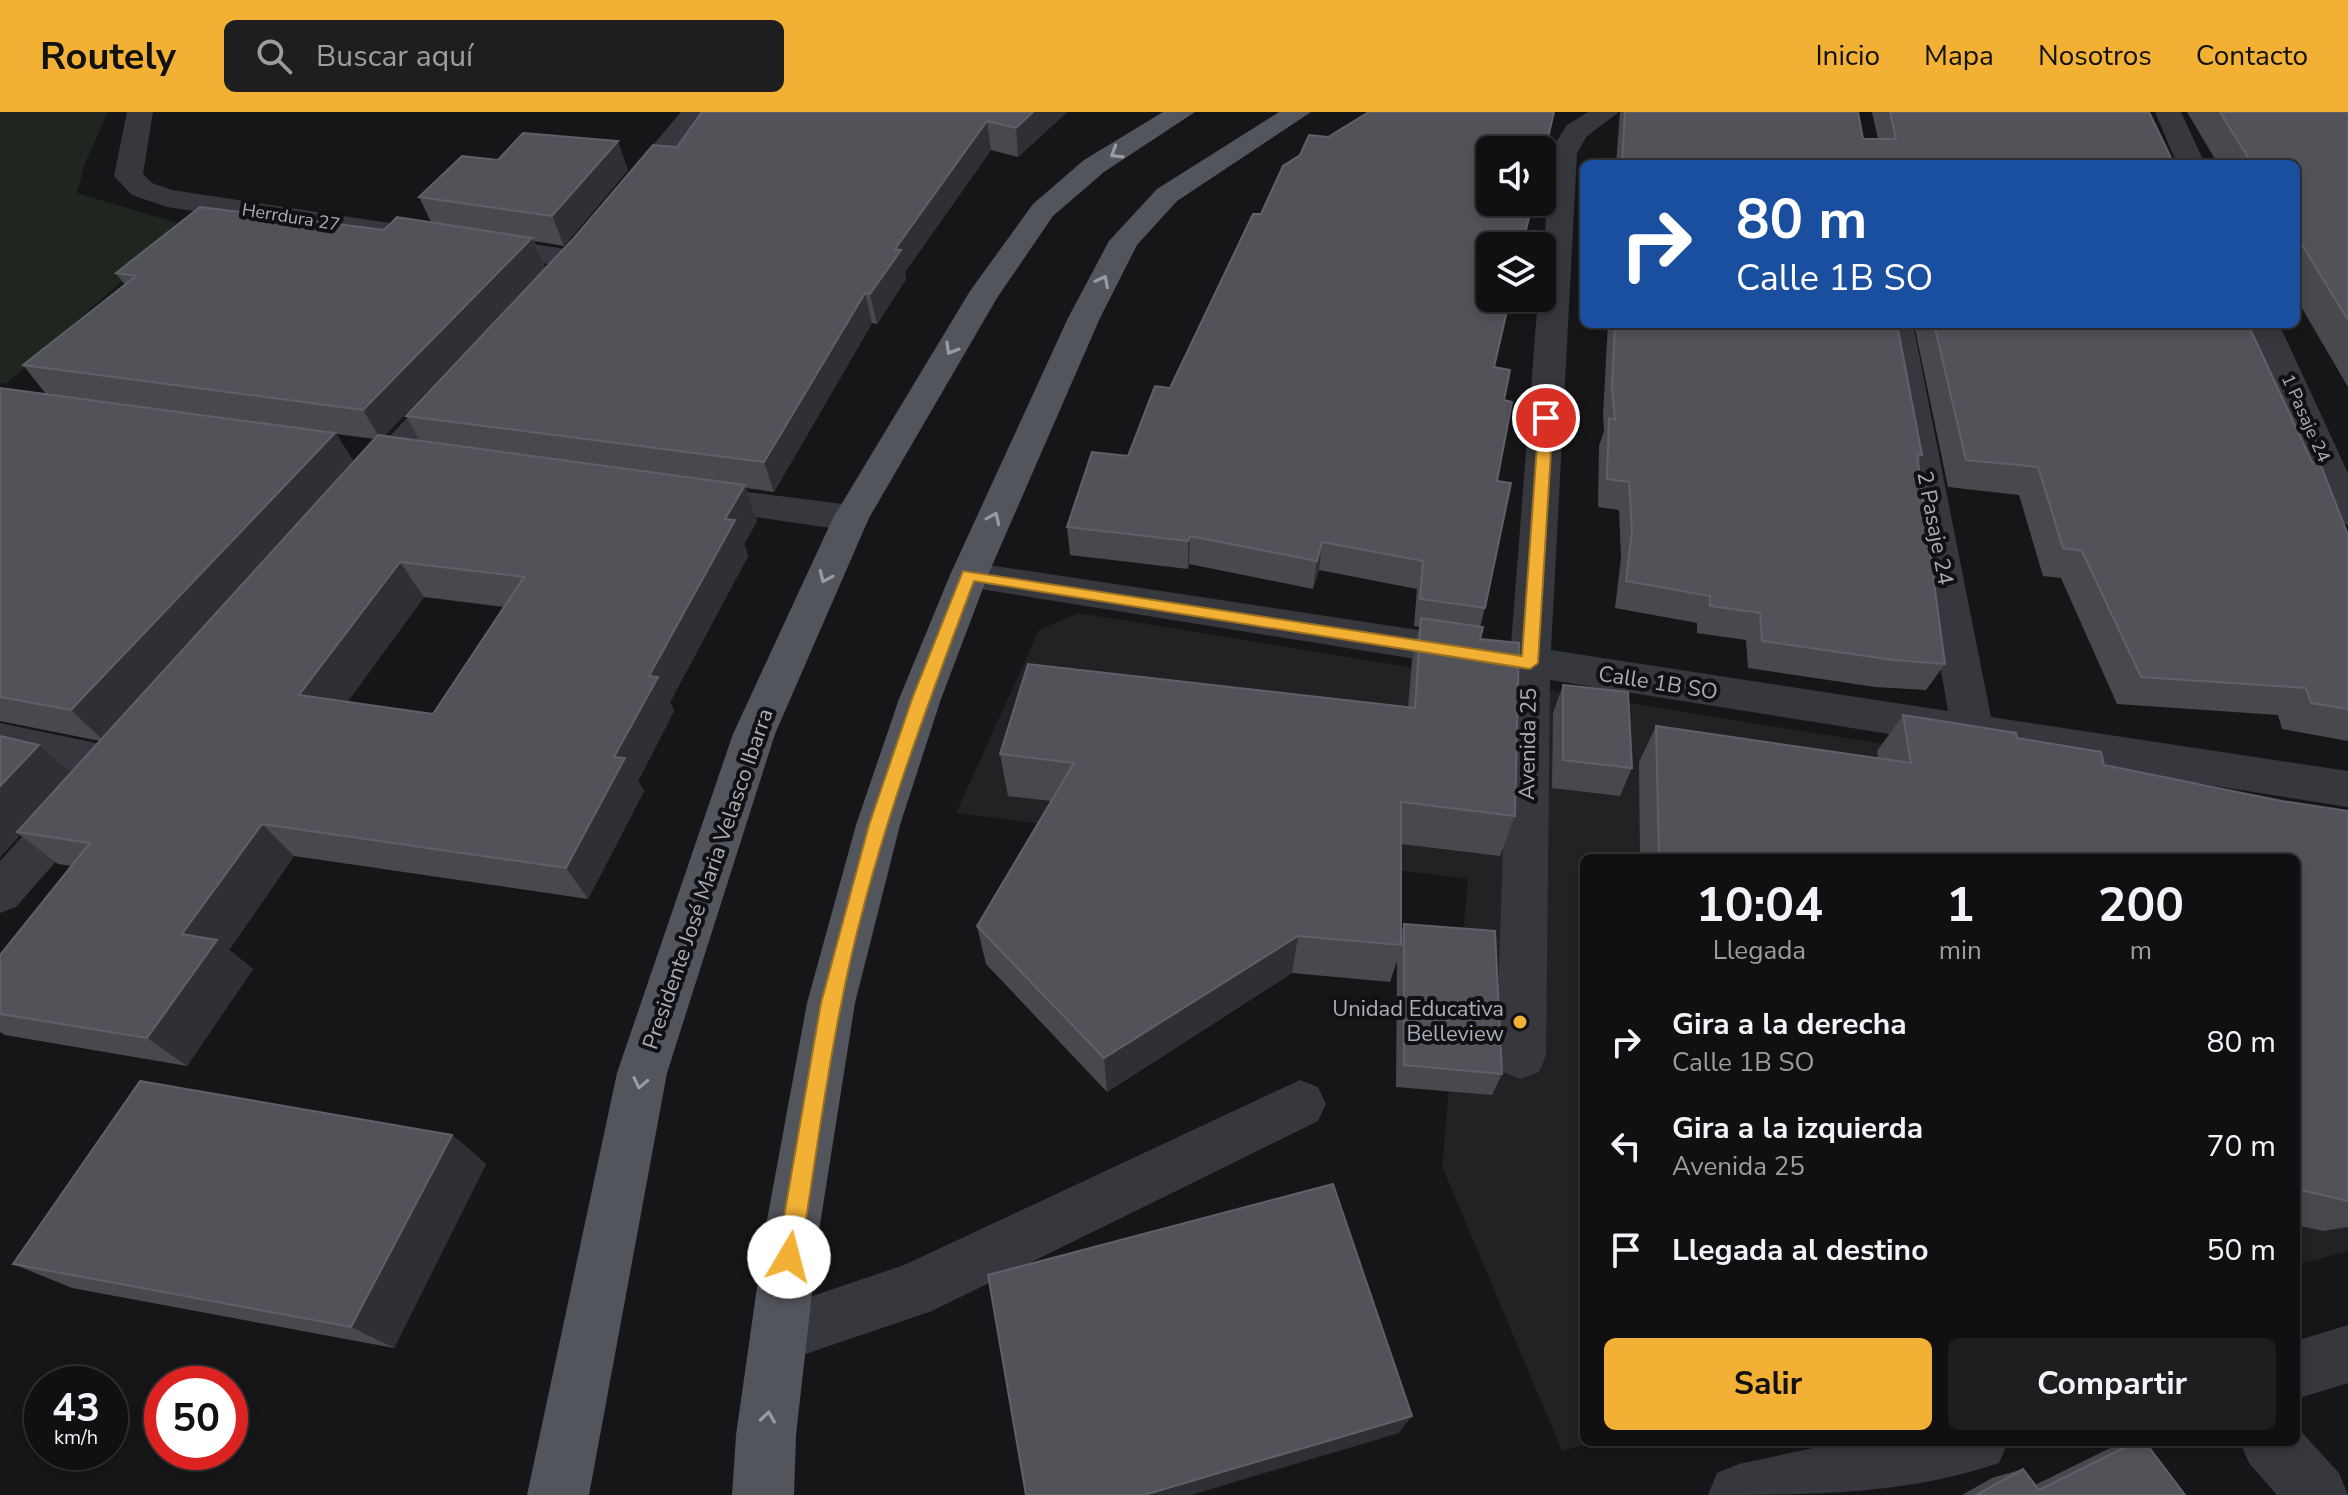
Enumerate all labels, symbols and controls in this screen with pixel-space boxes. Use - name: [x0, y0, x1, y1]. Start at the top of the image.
- search box: [224, 20, 784, 92]
- text: Routely: [40, 31, 176, 82]
- icon: search: [252, 34, 296, 78]
- text: Buscar aquí: [316, 36, 473, 77]
- text: Inicio: [1815, 37, 1880, 75]
- text: Mapa: [1924, 37, 1994, 75]
- text: Nosotros: [2038, 37, 2152, 75]
- text: Contacto: [2196, 37, 2308, 75]
- map controls: [1476, 136, 1556, 312]
- button: sound: [1476, 136, 1556, 216]
- one-way arrow: [1110, 143, 1124, 158]
- text: 80 m: [1736, 181, 1867, 258]
- icon: right: [1604, 192, 1708, 296]
- street label: Herrdura 27: [240, 197, 342, 237]
- button: layers: [1476, 232, 1556, 312]
- text: Calle 1B SO: [1736, 254, 1933, 303]
- one-way arrow: [1093, 275, 1108, 290]
- one-way arrow: [945, 340, 960, 355]
- street label: 1 Pasaje 24: [2276, 370, 2336, 466]
- pin: [1512, 384, 1580, 452]
- icon: arrive: [1524, 396, 1568, 440]
- street label: 2 Pasaje 24: [1909, 469, 1961, 587]
- one-way arrow: [985, 511, 1001, 526]
- one-way arrow: [819, 569, 835, 583]
- street label: Calle 1B SO: [1596, 659, 1720, 707]
- street label: Avenida 25: [1512, 688, 1544, 800]
- street label: Presidente José Maria Velasco Ibarra: [635, 705, 781, 1053]
- text: 10:04: [1696, 872, 1823, 938]
- text: 1: [1946, 872, 1975, 938]
- text: 200: [2098, 872, 2184, 938]
- text: Llegada: [1713, 933, 1806, 968]
- text: min: [1939, 933, 1982, 968]
- text: m: [2130, 933, 2152, 968]
- place label: Unidad Educativa Belleview: [1332, 994, 1504, 1049]
- text: Gira a la derecha: [1672, 1004, 1907, 1045]
- marker: Unidad Educativa Belleview: [1511, 1013, 1529, 1031]
- icon: right: [1604, 1020, 1648, 1064]
- text: 80 m: [2207, 1022, 2276, 1063]
- text: Calle 1B SO: [1672, 1045, 1814, 1080]
- one-way arrow: [632, 1076, 649, 1090]
- text: Gira a la izquierda: [1672, 1108, 1923, 1149]
- icon: left: [1604, 1124, 1648, 1168]
- text: 70 m: [2207, 1126, 2276, 1167]
- text: Avenida 25: [1672, 1149, 1805, 1184]
- position arrow: [747, 1215, 831, 1299]
- icon: arrive: [1604, 1228, 1648, 1272]
- text: Llegada al destino: [1672, 1230, 1928, 1271]
- text: 50 m: [2207, 1230, 2276, 1271]
- button: Salir: [1604, 1338, 1932, 1430]
- button: Compartir: [1948, 1338, 2276, 1430]
- speed limit sign: 50: [144, 1366, 248, 1470]
- text: 43: [52, 1381, 100, 1435]
- one-way arrow: [759, 1410, 776, 1424]
- text: km/h: [54, 1424, 98, 1451]

